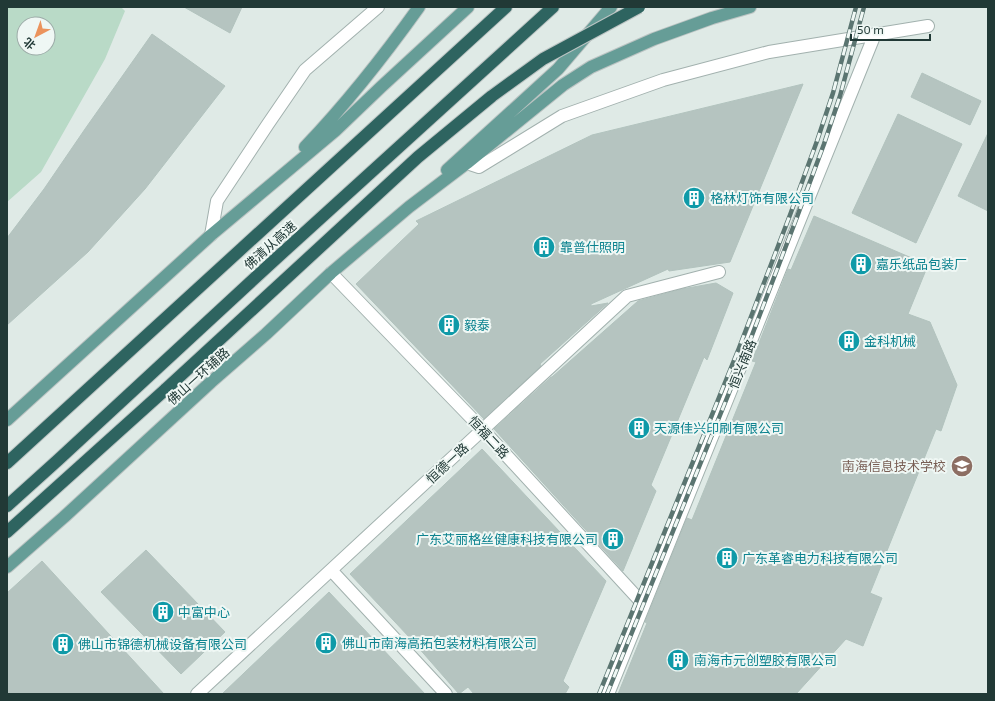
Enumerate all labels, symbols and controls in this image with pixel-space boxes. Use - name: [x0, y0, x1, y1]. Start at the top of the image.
- north arrow: [16, 16, 56, 56]
- scale bar: [851, 16, 930, 42]
- text: 50 m: [857, 22, 884, 36]
- text: 北: [21, 35, 38, 52]
- building icon: 格林灯饰有限公司: [681, 185, 707, 211]
- place label: 格林灯饰有限公司: [710, 190, 814, 206]
- street label: 佛清从高速: [240, 217, 300, 273]
- building icon: 靠普仕照明: [531, 234, 557, 260]
- place label: 靠普仕照明: [560, 239, 625, 255]
- building icon: 嘉乐纸品包装厂: [848, 251, 874, 277]
- place label: 嘉乐纸品包装厂: [876, 256, 967, 272]
- building icon: 毅泰: [436, 312, 462, 338]
- place label: 毅泰: [464, 317, 490, 333]
- building icon: 金科机械: [836, 328, 862, 354]
- place label: 金科机械: [864, 333, 916, 349]
- street label: 恒兴南路: [725, 337, 759, 391]
- street label: 佛山一环辅路: [164, 344, 232, 408]
- street label: 恒福二路: [465, 413, 513, 461]
- building icon: 天源佳兴印刷有限公司: [626, 415, 652, 441]
- place label: 天源佳兴印刷有限公司: [654, 420, 784, 436]
- street label: 恒德一路: [423, 439, 471, 487]
- school or university icon: 南海信息技术学校: [949, 453, 975, 479]
- place label: 南海信息技术学校: [842, 458, 946, 474]
- building icon: 广东艾丽格丝健康科技有限公司: [600, 526, 626, 552]
- place label: 广东艾丽格丝健康科技有限公司: [416, 531, 598, 547]
- building icon: 广东革睿电力科技有限公司: [714, 545, 740, 571]
- place label: 广东革睿电力科技有限公司: [742, 550, 898, 566]
- building icon: 中富中心: [150, 599, 176, 625]
- place label: 中富中心: [178, 604, 230, 620]
- building icon: 佛山市南海高拓包装材料有限公司: [313, 630, 339, 656]
- building icon: 佛山市锦德机械设备有限公司: [50, 631, 76, 657]
- place label: 佛山市南海高拓包装材料有限公司: [342, 635, 537, 651]
- place label: 佛山市锦德机械设备有限公司: [78, 636, 247, 652]
- building icon: 南海市元创塑胶有限公司: [665, 647, 691, 673]
- place label: 南海市元创塑胶有限公司: [694, 652, 837, 668]

